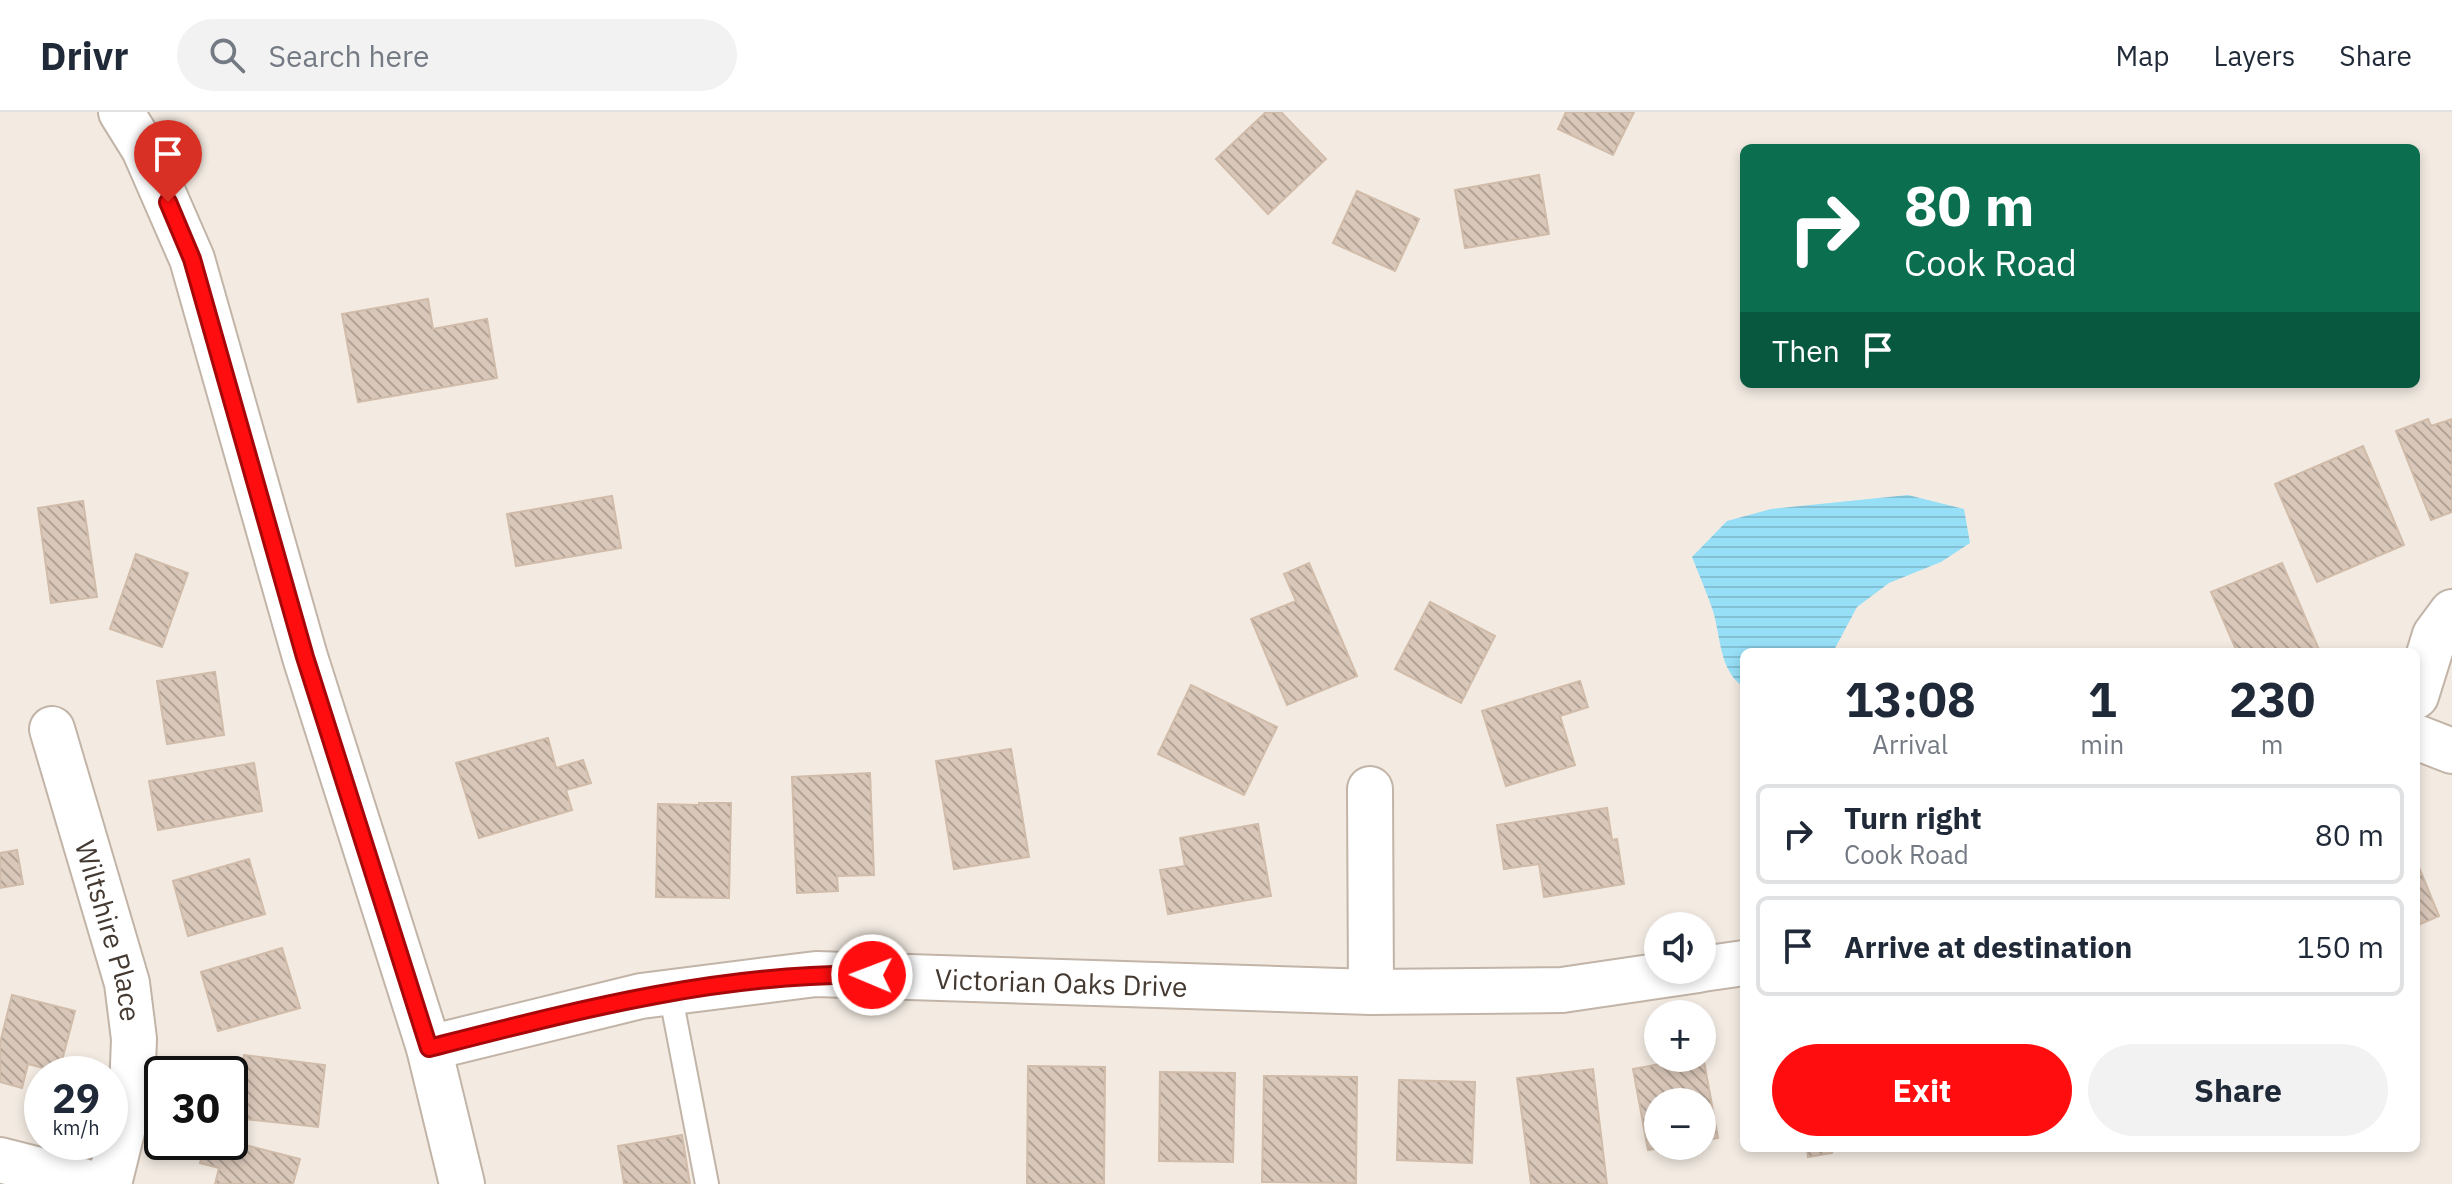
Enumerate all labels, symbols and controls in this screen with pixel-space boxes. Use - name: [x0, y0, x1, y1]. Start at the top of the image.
- search box: [177, 19, 737, 91]
- text: Drivr: [40, 31, 129, 80]
- icon: search: [205, 33, 249, 77]
- text: Search here: [269, 36, 429, 75]
- text: Map: [2115, 37, 2169, 74]
- text: Layers: [2213, 37, 2295, 74]
- text: Share: [2339, 37, 2412, 74]
- pin: [134, 120, 202, 202]
- icon: arrive: [146, 132, 190, 176]
- text: 80 m: [1904, 169, 2034, 241]
- icon: right: [1772, 176, 1876, 280]
- text: Cook Road: [1904, 239, 2077, 286]
- icon: arrive: [1856, 328, 1900, 372]
- text: Then: [1772, 331, 1840, 370]
- text: 13:08: [1845, 668, 1976, 730]
- text: 1: [2088, 668, 2117, 730]
- text: 230: [2229, 668, 2315, 730]
- text: Arrival: [1872, 727, 1948, 761]
- text: min: [2080, 727, 2124, 761]
- text: m: [2261, 727, 2283, 761]
- text: Turn right: [1844, 798, 1982, 837]
- icon: right: [1776, 812, 1820, 856]
- text: 80 m: [2315, 815, 2384, 854]
- street label: Wiltshire Place: [67, 836, 150, 1024]
- text: Cook Road: [1844, 837, 1969, 871]
- map controls: [1644, 912, 1716, 1160]
- button: sound: [1644, 912, 1716, 984]
- icon: arrive: [1776, 924, 1820, 968]
- text: Arrive at destination: [1844, 927, 2132, 966]
- text: 150 m: [2297, 927, 2384, 966]
- position arrow: [830, 933, 914, 1017]
- street label: Victorian Oaks Drive: [934, 959, 1188, 1005]
- button: +: [1644, 1000, 1716, 1072]
- button: Exit: [1772, 1044, 2072, 1136]
- button: Share: [2088, 1044, 2388, 1136]
- speed limit sign: 30: [144, 1056, 248, 1160]
- text: 29: [52, 1072, 100, 1124]
- button: −: [1644, 1088, 1716, 1160]
- text: km/h: [52, 1114, 100, 1141]

